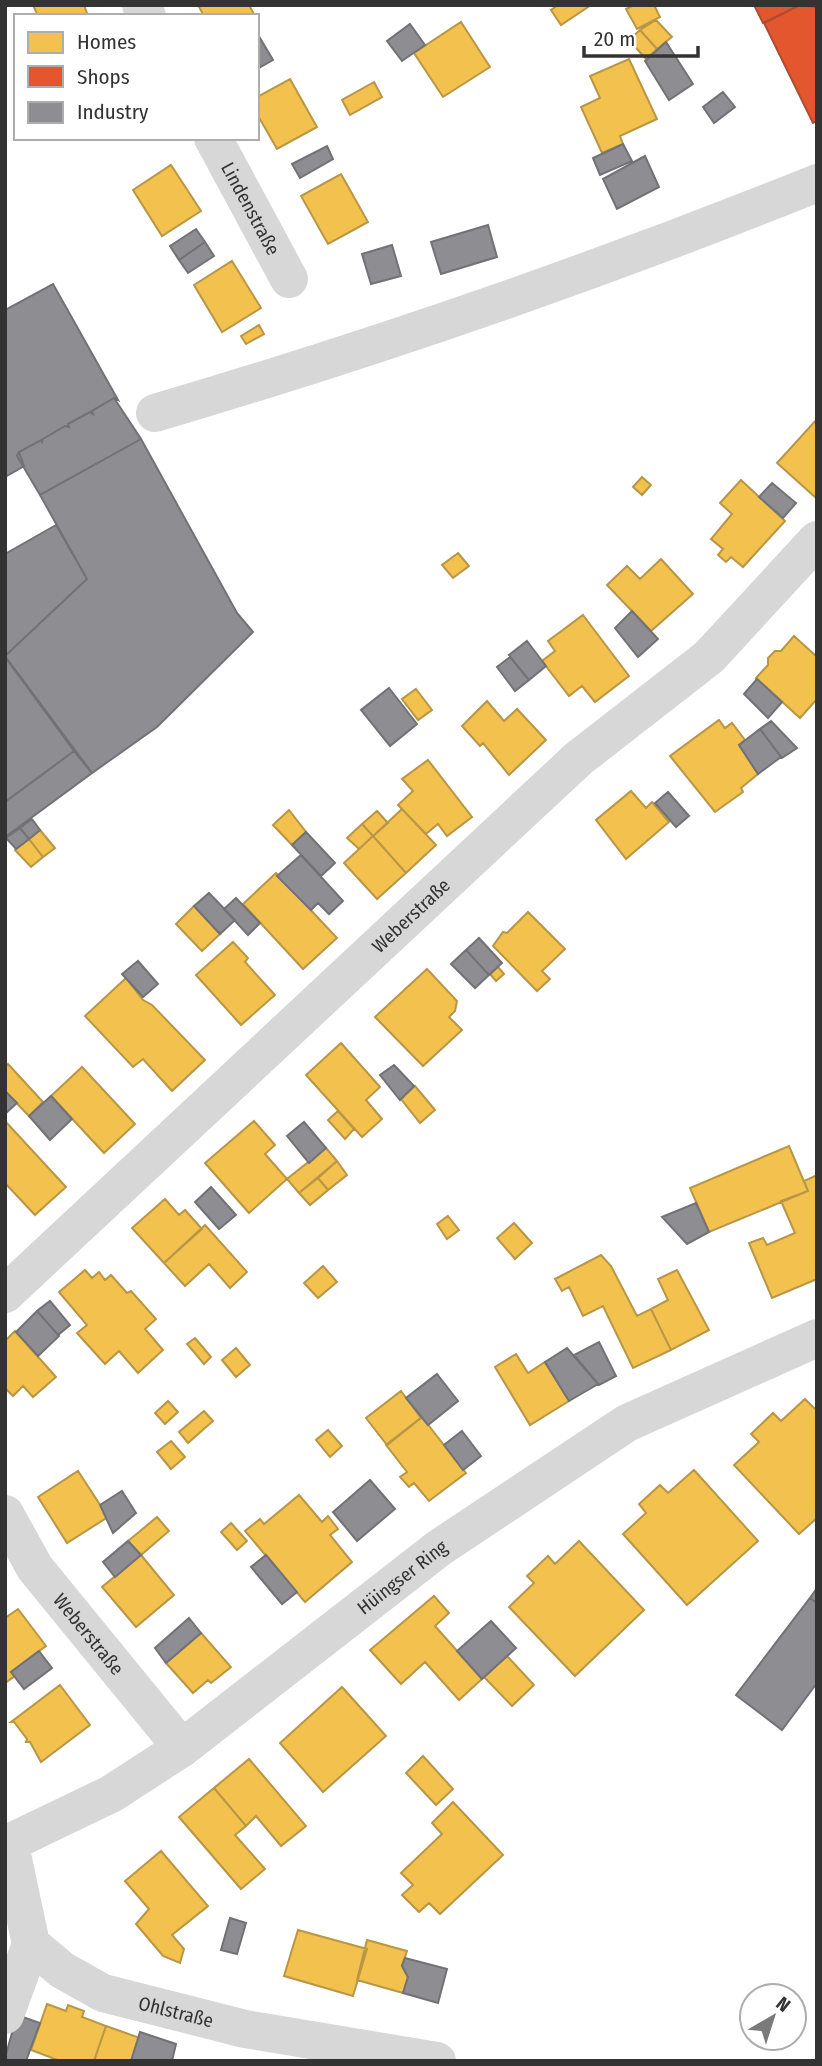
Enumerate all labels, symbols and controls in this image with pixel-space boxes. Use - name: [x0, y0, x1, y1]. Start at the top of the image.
- legend: [14, 14, 259, 140]
- scale bar: [584, 14, 698, 58]
- text: 20 m: [594, 26, 635, 52]
- text: Homes: [77, 29, 136, 55]
- text: Shops: [77, 64, 130, 90]
- text: Industry: [77, 99, 149, 125]
- street label: Lindenstraße: [216, 158, 285, 259]
- street label: Weberstraße: [367, 874, 455, 958]
- street label: Hüingser Ring: [353, 1535, 452, 1619]
- street label: Weberstraße: [48, 1589, 129, 1680]
- north arrow: [738, 1982, 808, 2052]
- street label: Ohlstraße: [136, 1991, 216, 2033]
- text: N: [772, 1992, 795, 2017]

